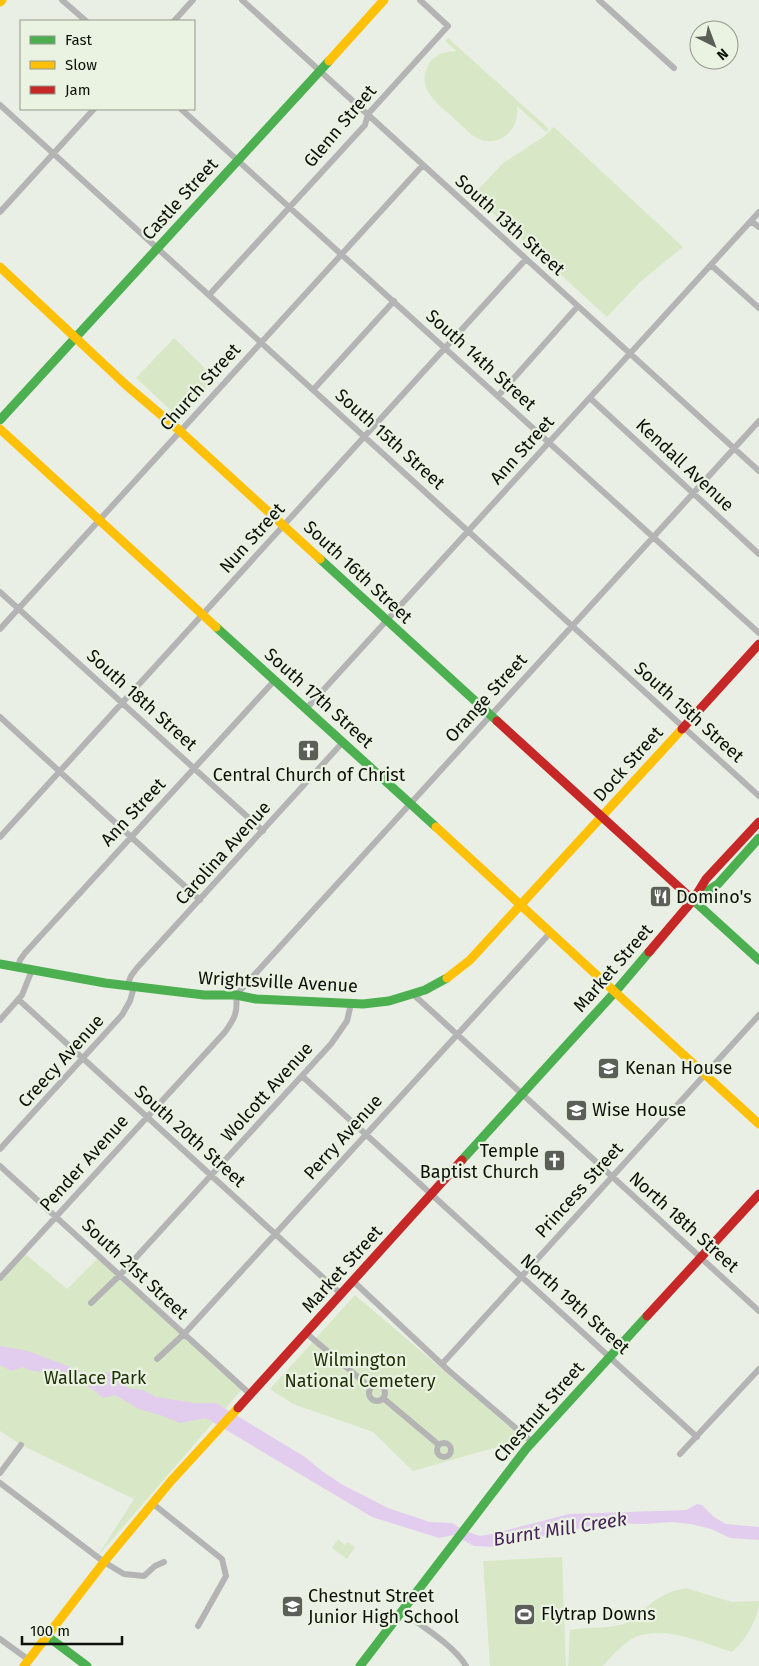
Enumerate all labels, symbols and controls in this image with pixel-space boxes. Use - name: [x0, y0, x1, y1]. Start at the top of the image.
- legend: [20, 20, 195, 110]
- north arrow: [689, 20, 739, 70]
- text: Fast: [65, 31, 92, 49]
- text: N: [713, 45, 732, 64]
- text: Slow: [65, 56, 97, 74]
- street label: Glenn Street: [299, 80, 381, 172]
- text: Jam: [65, 81, 91, 99]
- street label: Castle Street: [137, 153, 223, 245]
- street label: South 13th Street: [451, 170, 570, 280]
- street label: South 14th Street: [421, 305, 541, 416]
- street label: Church Street: [155, 338, 245, 435]
- street label: South 15th Street: [331, 384, 450, 494]
- street label: Ann Street: [485, 411, 559, 489]
- street label: Kendall Avenue: [631, 414, 739, 516]
- street label: Nun Street: [215, 498, 290, 578]
- street label: South 16th Street: [299, 516, 417, 628]
- street label: South 17th Street: [260, 643, 378, 753]
- street label: South 18th Street: [82, 645, 202, 756]
- street label: Orange Street: [440, 649, 532, 747]
- street label: South 15th Street: [630, 657, 749, 767]
- street label: Dock Street: [589, 722, 668, 806]
- church icon: Central Church of Christ: [297, 738, 321, 762]
- place label: Central Church of Christ: [213, 764, 406, 786]
- street label: Ann Street: [96, 773, 170, 851]
- street label: Carolina Avenue: [171, 797, 275, 909]
- restaurant icon: Domino's: [648, 885, 672, 909]
- place label: Domino's: [676, 886, 752, 908]
- street label: Market Street: [569, 919, 658, 1017]
- street label: Wrightsville Avenue: [198, 967, 358, 997]
- street label: Creecy Avenue: [13, 1010, 109, 1112]
- street label: Wolcott Avenue: [216, 1038, 318, 1146]
- school or university icon: Kenan House: [597, 1056, 621, 1080]
- place label: Kenan House: [625, 1057, 732, 1079]
- street label: South 20th Street: [130, 1080, 251, 1192]
- street label: Perry Avenue: [299, 1090, 387, 1184]
- school or university icon: Wise House: [564, 1098, 588, 1122]
- place label: Wise House: [592, 1099, 686, 1121]
- street label: Pender Avenue: [35, 1110, 133, 1216]
- street label: Princess Street: [530, 1137, 628, 1242]
- place label: Temple Baptist Church: [420, 1140, 539, 1183]
- church icon: Temple Baptist Church: [543, 1149, 567, 1173]
- street label: North 18th Street: [625, 1167, 744, 1277]
- street label: South 21st Street: [77, 1214, 193, 1324]
- street label: Market Street: [297, 1221, 387, 1317]
- street label: North 19th Street: [516, 1249, 635, 1359]
- park label: Wilmington National Cemetery: [285, 1349, 436, 1392]
- street label: Chestnut Street: [489, 1357, 589, 1467]
- park label: Wallace Park: [44, 1367, 147, 1389]
- water label: Burnt Mill Creek: [492, 1507, 628, 1551]
- place label: Chestnut Street Junior High School: [308, 1585, 459, 1628]
- school or university icon: Chestnut Street Junior High School: [280, 1594, 304, 1618]
- sports icon: Flytrap Downs: [513, 1602, 537, 1626]
- place label: Flytrap Downs: [541, 1603, 656, 1625]
- scale bar: [22, 1614, 122, 1646]
- text: 100 m: [30, 1622, 70, 1640]

